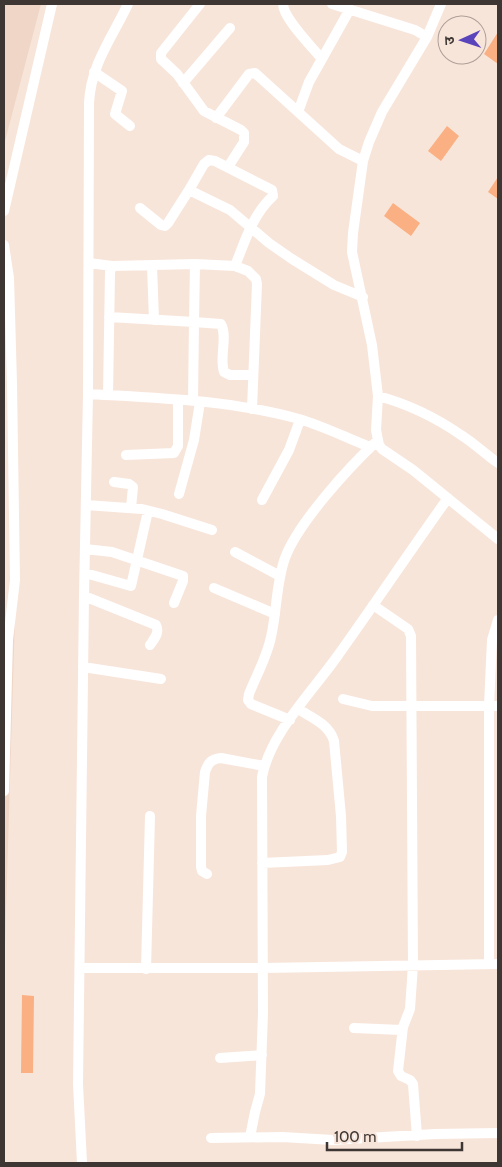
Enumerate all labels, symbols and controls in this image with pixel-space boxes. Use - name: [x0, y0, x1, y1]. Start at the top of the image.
- north arrow: [437, 15, 487, 65]
- text: उ: [440, 35, 458, 45]
- scale bar: [327, 1120, 462, 1152]
- text: 100 m: [334, 1128, 376, 1146]

